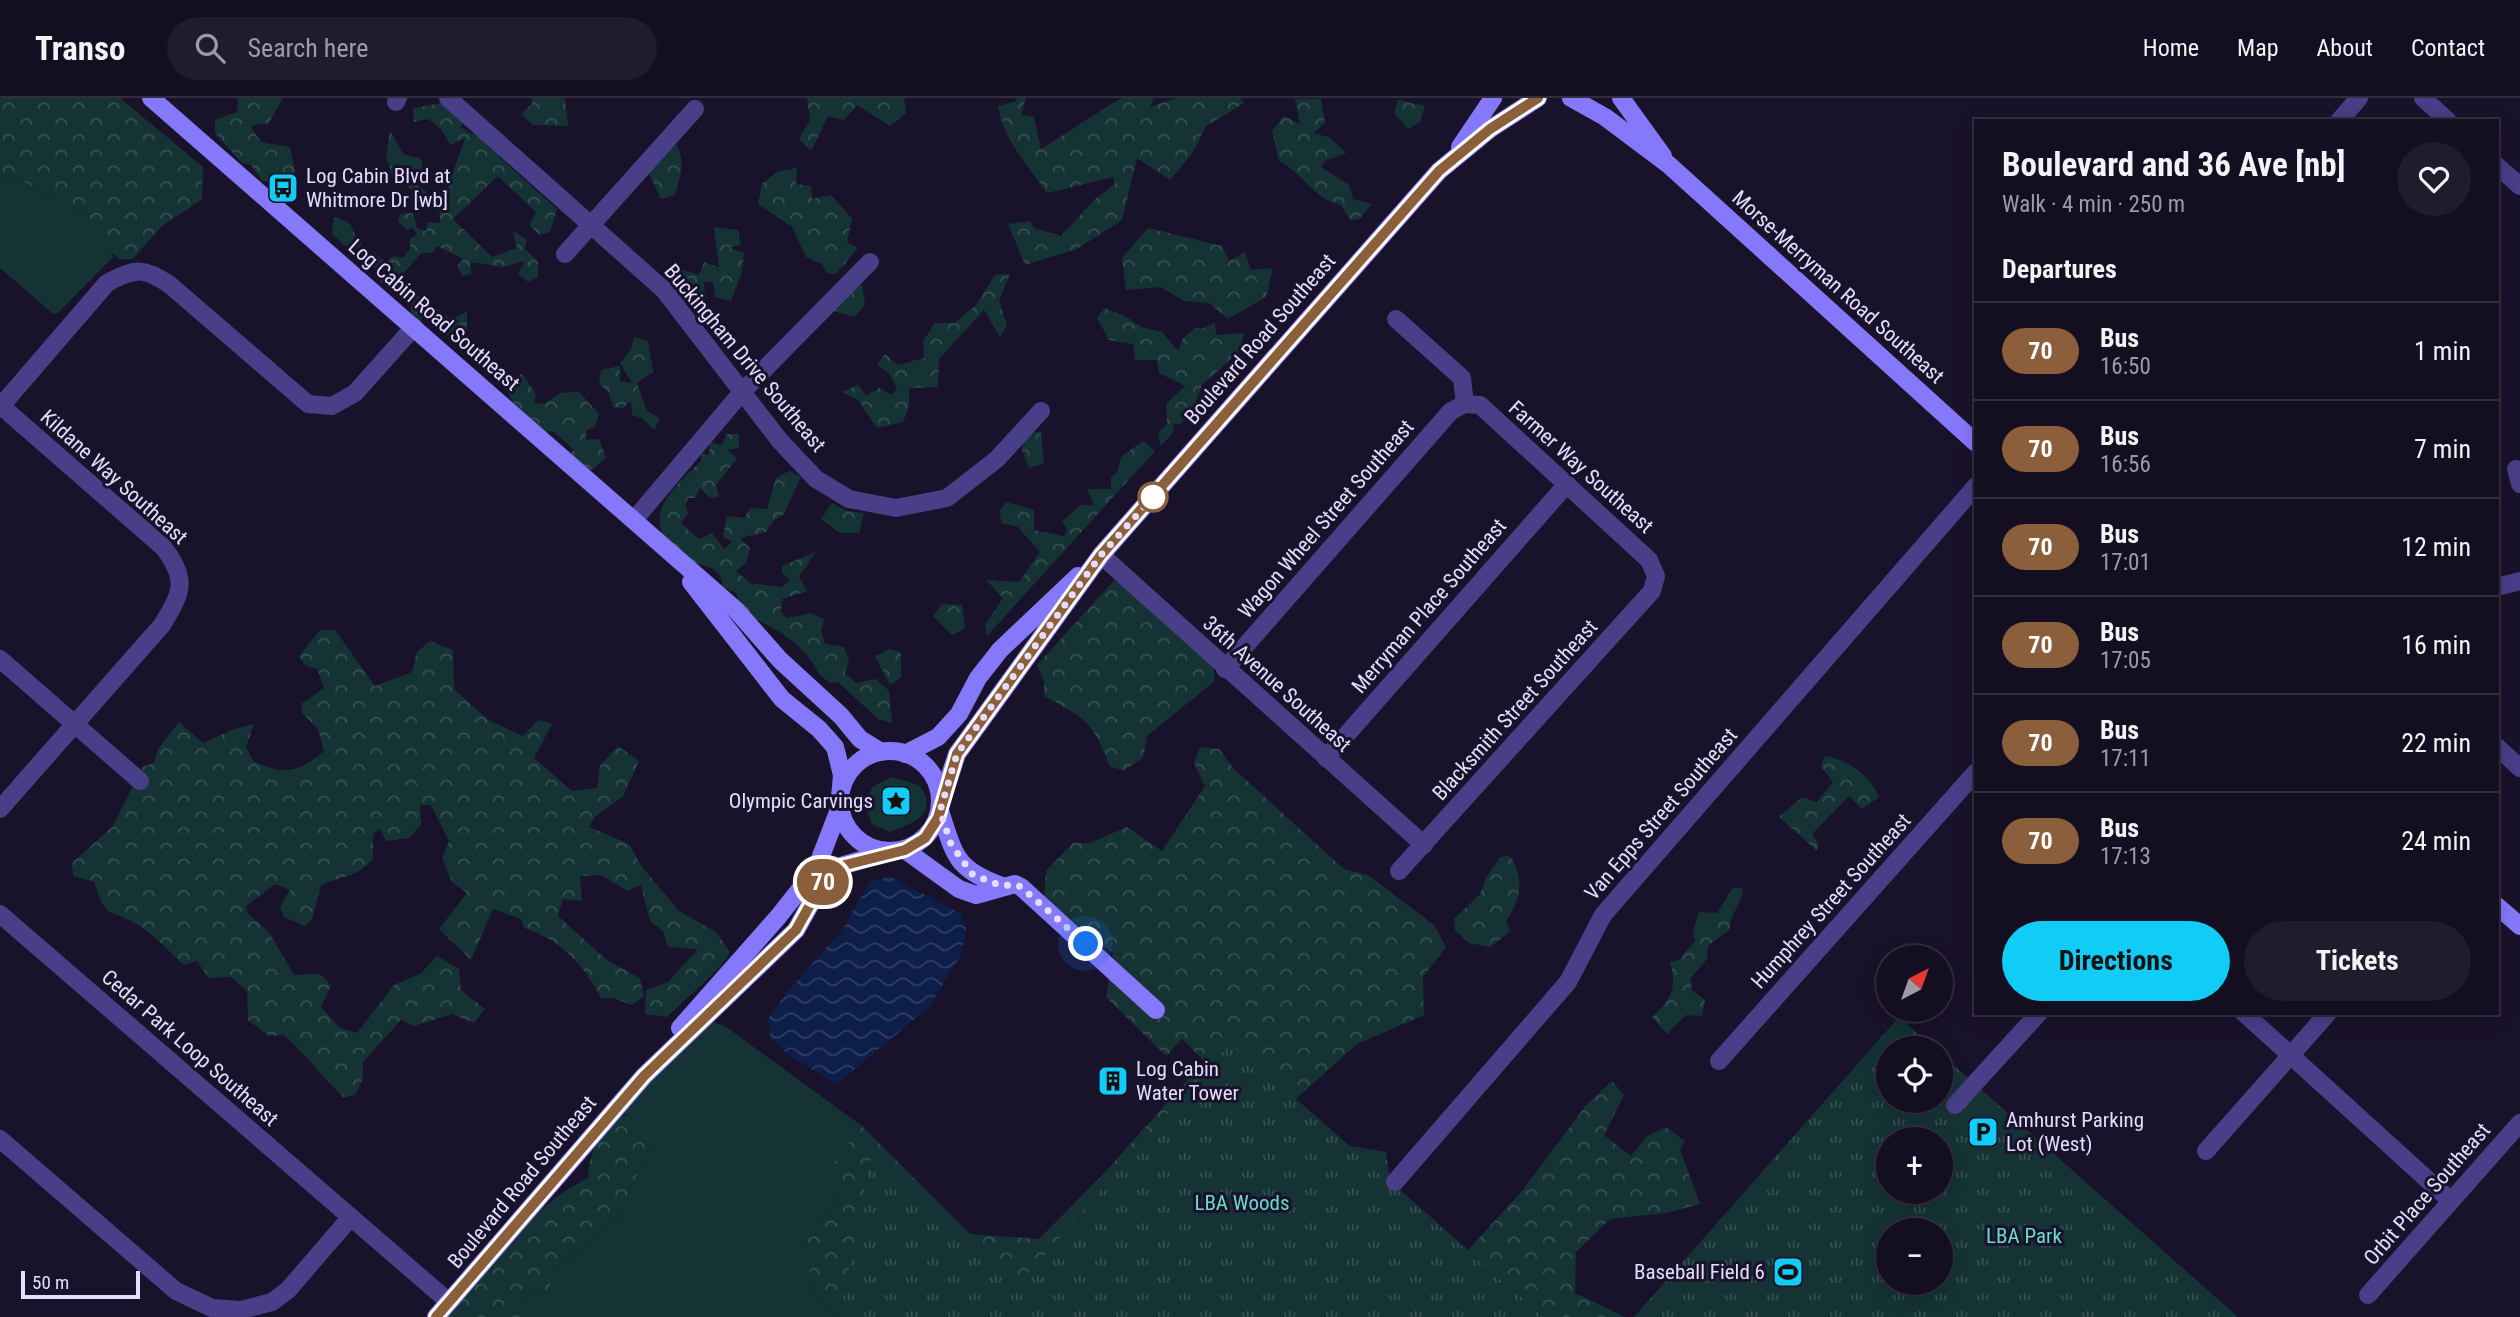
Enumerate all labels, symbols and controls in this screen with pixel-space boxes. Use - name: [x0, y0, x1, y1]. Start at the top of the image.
- search box: [167, 17, 657, 80]
- text: Transo: [35, 29, 125, 68]
- icon: search: [191, 29, 229, 67]
- text: Search here: [247, 33, 368, 63]
- text: Home: [2143, 34, 2199, 62]
- text: Map: [2237, 34, 2279, 62]
- text: About: [2317, 34, 2373, 62]
- text: Contact: [2411, 34, 2485, 62]
- button: heart: [2397, 142, 2471, 216]
- text: Boulevard and 36 Ave [nb]: [2002, 145, 2345, 184]
- place label: Log Cabin Blvd at Whitmore Dr [wb]: [306, 164, 450, 212]
- bus stop icon: Log Cabin Blvd at Whitmore Dr [wb]: [266, 171, 300, 205]
- street label: Morse-Merryman Road Southeast: [1727, 186, 1949, 388]
- text: Walk · 4 min · 250 m: [2002, 191, 2185, 218]
- street label: Log Cabin Road Southeast: [344, 234, 524, 396]
- street label: Boulevard Road Southeast: [1180, 249, 1340, 429]
- text: Departures: [2002, 254, 2117, 284]
- street label: Buckingham Drive Southeast: [660, 259, 830, 457]
- text: Bus: [2100, 323, 2139, 353]
- text: 1 min: [2414, 336, 2471, 366]
- text: 70: [2028, 337, 2053, 365]
- text: 16:50: [2100, 353, 2151, 380]
- street label: Farmer Way Southeast: [1504, 396, 1658, 538]
- street label: Kildane Way Southeast: [36, 405, 192, 549]
- street label: Wagon Wheel Street Southeast: [1233, 415, 1419, 623]
- text: Bus: [2100, 421, 2139, 451]
- text: 7 min: [2414, 434, 2471, 464]
- text: 70: [2028, 435, 2053, 463]
- text: 16:56: [2100, 451, 2151, 478]
- unlabelled marker: [1138, 482, 1168, 512]
- street label: Merryman Place Southeast: [1347, 514, 1511, 698]
- text: Bus: [2100, 519, 2139, 549]
- text: 12 min: [2401, 532, 2471, 562]
- text: 70: [2028, 533, 2053, 561]
- text: 17:01: [2100, 549, 2151, 576]
- street label: 36th Avenue Southeast: [1198, 611, 1356, 757]
- street label: Blacksmith Street Southeast: [1428, 615, 1602, 805]
- text: Bus: [2100, 617, 2139, 647]
- text: 16 min: [2401, 630, 2471, 660]
- text: 70: [2028, 631, 2053, 659]
- text: 17:05: [2100, 647, 2151, 674]
- text: Bus: [2100, 715, 2139, 745]
- street label: Van Epps Street Southeast: [1580, 723, 1742, 905]
- text: 22 min: [2401, 728, 2471, 758]
- text: 70: [2028, 729, 2053, 757]
- text: 17:11: [2100, 745, 2151, 772]
- place icon: Olympic Carvings: [879, 784, 913, 818]
- place label: Olympic Carvings: [729, 789, 873, 813]
- street label: Humphrey Street Southeast: [1746, 809, 1916, 993]
- text: Bus: [2100, 813, 2139, 843]
- text: 24 min: [2401, 826, 2471, 856]
- text: 70: [2028, 827, 2053, 855]
- text: 17:13: [2100, 843, 2151, 870]
- line badge: 70: [792, 859, 854, 905]
- text: 70: [811, 868, 835, 896]
- button: Directions: [2002, 921, 2230, 1001]
- button: Tickets: [2244, 921, 2471, 1001]
- your location: [1068, 926, 1103, 961]
- north arrow: [1876, 945, 1953, 1022]
- map controls: [1876, 945, 1953, 1295]
- street label: Cedar Park Loop Southeast: [97, 965, 283, 1131]
- button: locate: [1876, 1036, 1953, 1113]
- place label: Log Cabin Water Tower: [1136, 1057, 1239, 1105]
- building icon: Log Cabin Water Tower: [1096, 1064, 1130, 1098]
- street label: Boulevard Road Southeast: [443, 1091, 601, 1273]
- place label: Amhurst Parking Lot (West): [2006, 1108, 2144, 1156]
- parking icon: Amhurst Parking Lot (West): [1966, 1115, 2000, 1149]
- street label: Orbit Place Southeast: [2359, 1118, 2495, 1270]
- button: +: [1876, 1127, 1953, 1204]
- park label: LBA Woods: [1194, 1191, 1290, 1215]
- button: −: [1876, 1218, 1953, 1295]
- park label: LBA Park: [1986, 1224, 2062, 1248]
- sports icon: Baseball Field 6: [1771, 1255, 1805, 1289]
- place label: Baseball Field 6: [1634, 1260, 1765, 1284]
- scale bar: [21, 1268, 140, 1300]
- text: 50 m: [32, 1271, 69, 1294]

